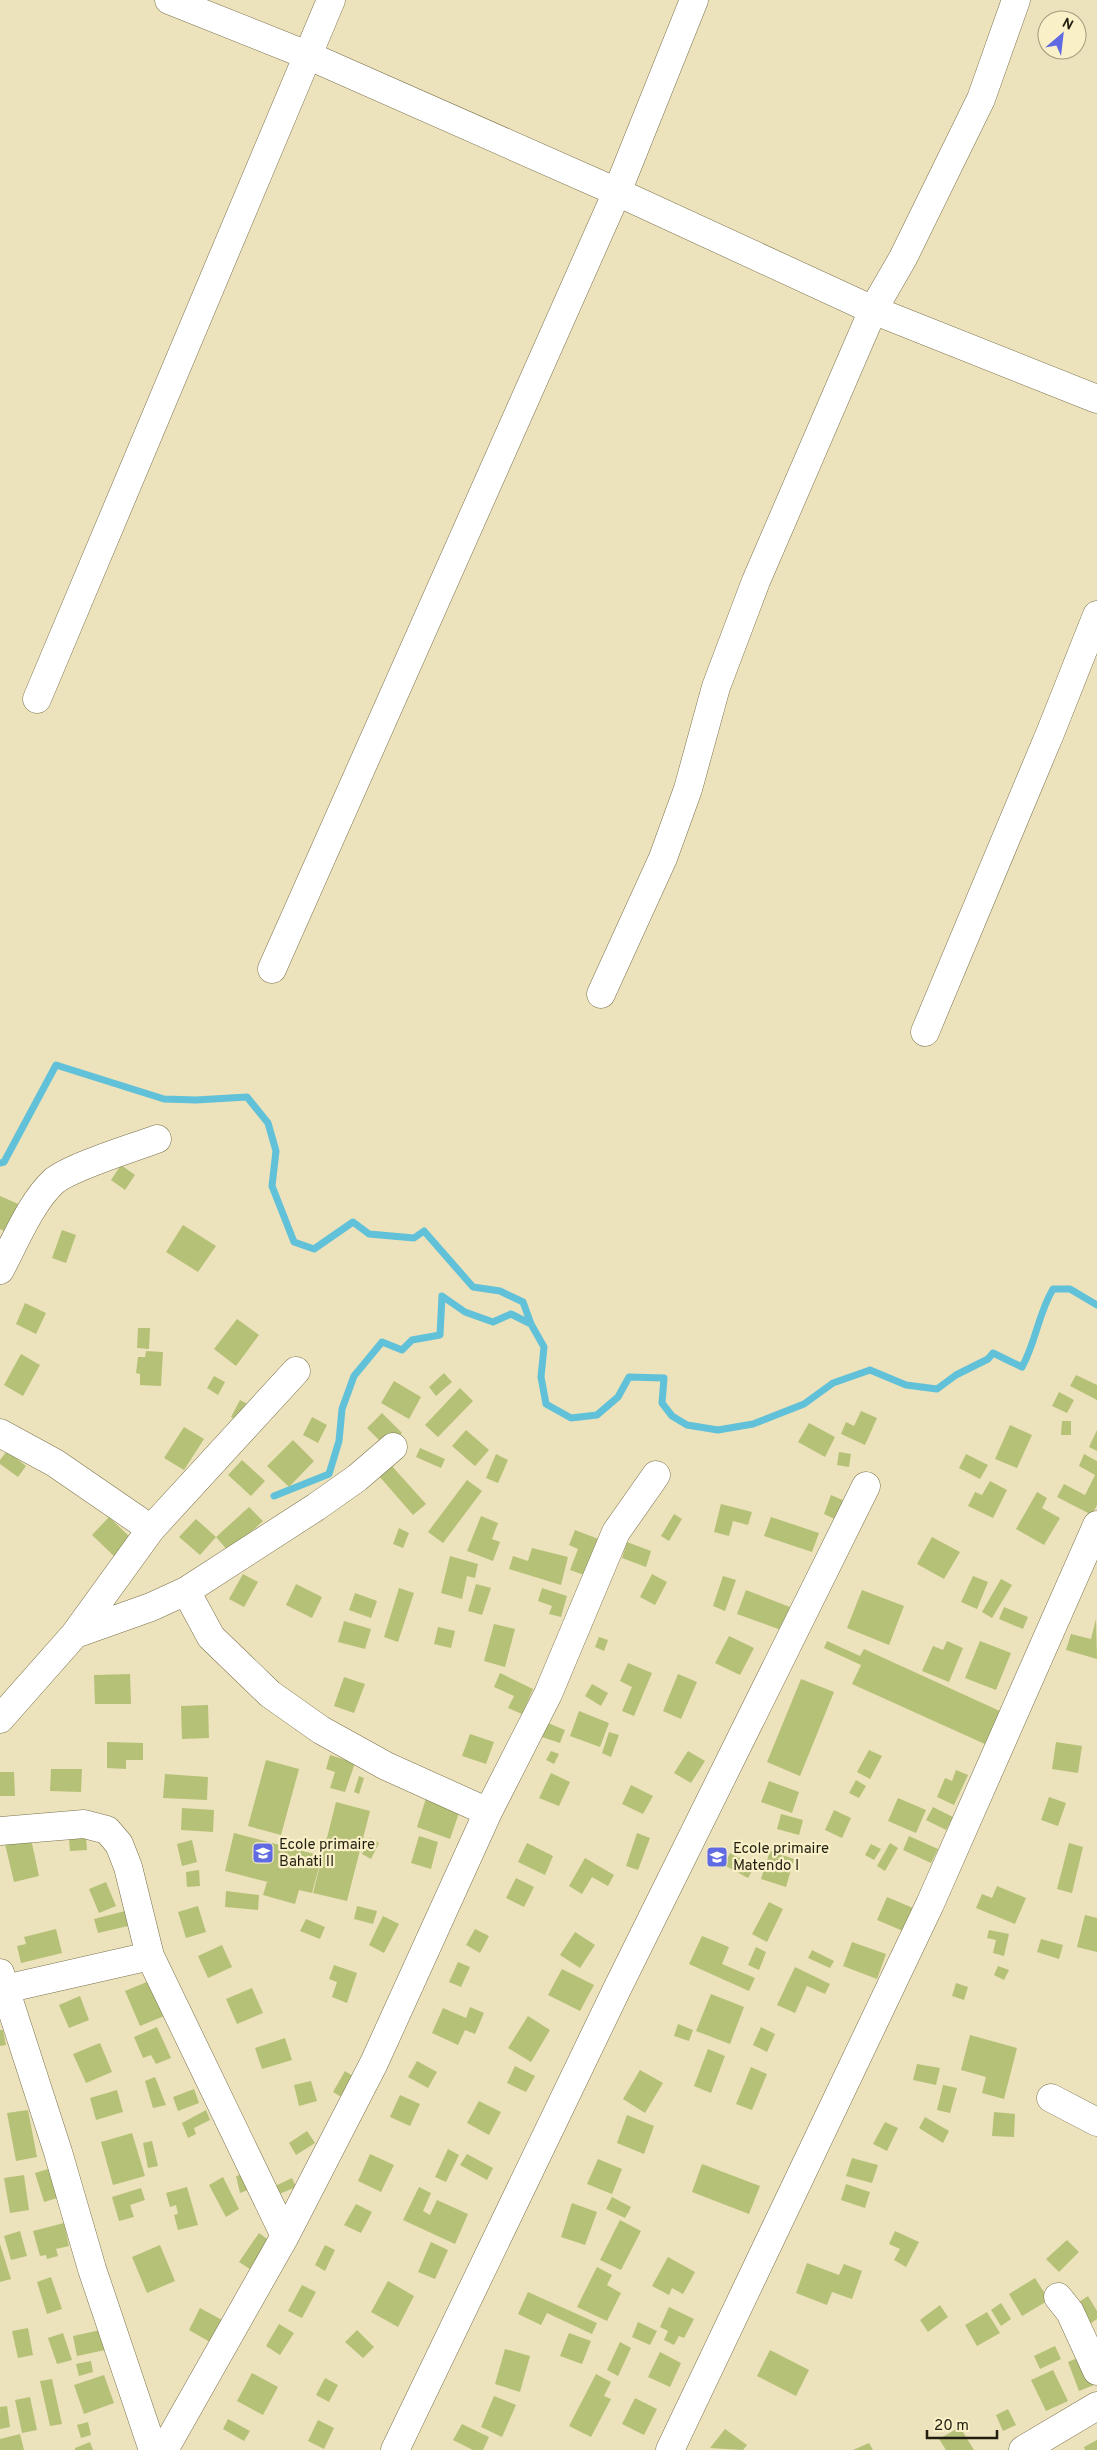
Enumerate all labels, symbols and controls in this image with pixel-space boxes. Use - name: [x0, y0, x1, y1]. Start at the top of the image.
- north arrow: [1037, 10, 1087, 60]
- text: N: [1059, 15, 1076, 35]
- place label: Ecole primaire Bahati II: [279, 1836, 375, 1872]
- place label: Ecole primaire Matendo I: [733, 1840, 829, 1876]
- school or university icon: Ecole primaire Bahati II: [251, 1841, 275, 1865]
- school or university icon: Ecole primaire Matendo I: [705, 1845, 729, 1869]
- scale bar: [927, 2408, 997, 2440]
- text: 20 m: [934, 2417, 969, 2436]

